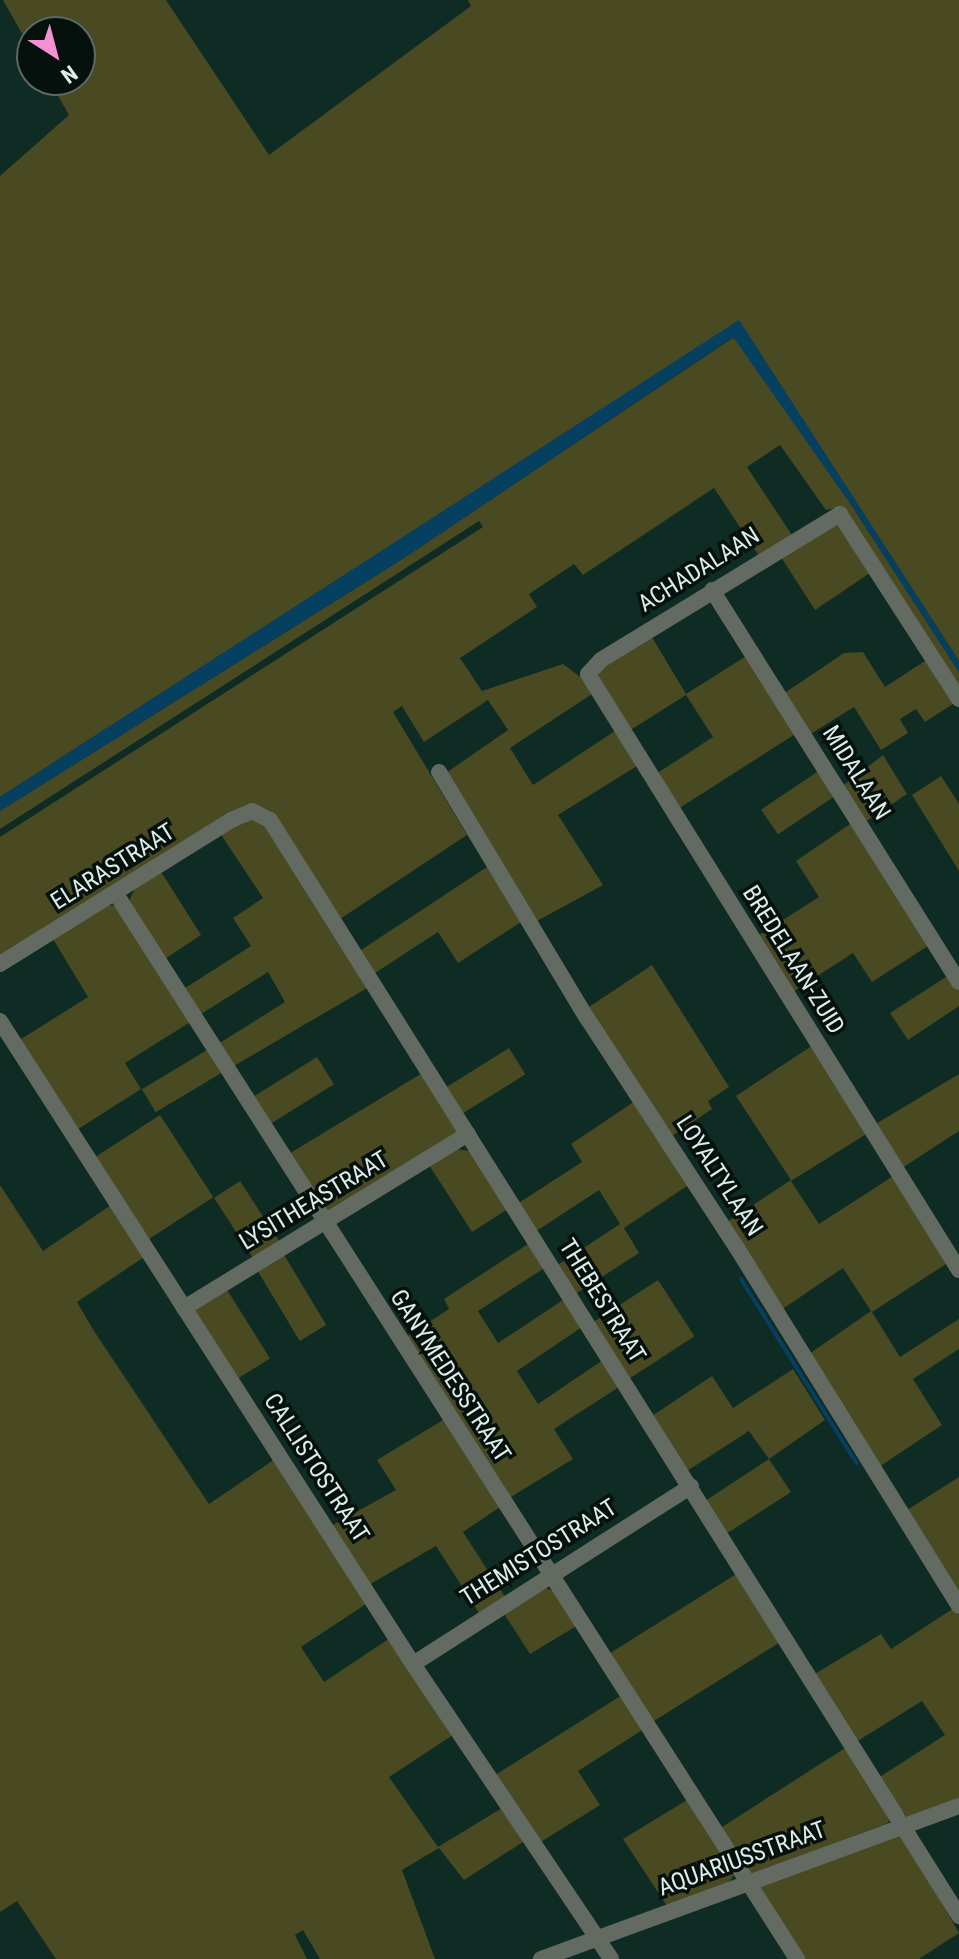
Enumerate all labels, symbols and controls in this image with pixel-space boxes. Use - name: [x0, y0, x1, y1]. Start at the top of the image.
- north arrow: [16, 16, 96, 96]
- text: N: [56, 60, 82, 88]
- street label: ACHADALAAN: [633, 521, 765, 619]
- street label: MIDALAAN: [816, 721, 896, 825]
- street label: ELARASTRAAT: [46, 818, 180, 916]
- street label: BREDELAAN-ZUID: [736, 881, 850, 1039]
- street label: LOYALTYLAAN: [669, 1110, 769, 1242]
- street label: LYSITHEASTRAAT: [234, 1145, 394, 1257]
- street label: THEBESTRAAT: [553, 1234, 651, 1368]
- street label: GANYMEDESSTRAAT: [384, 1284, 516, 1468]
- street label: CALLISTOSTRAAT: [257, 1388, 375, 1548]
- street label: THEMISTOSTRAAT: [456, 1493, 622, 1613]
- street label: AQUARIUSSTRAAT: [654, 1815, 830, 1903]

